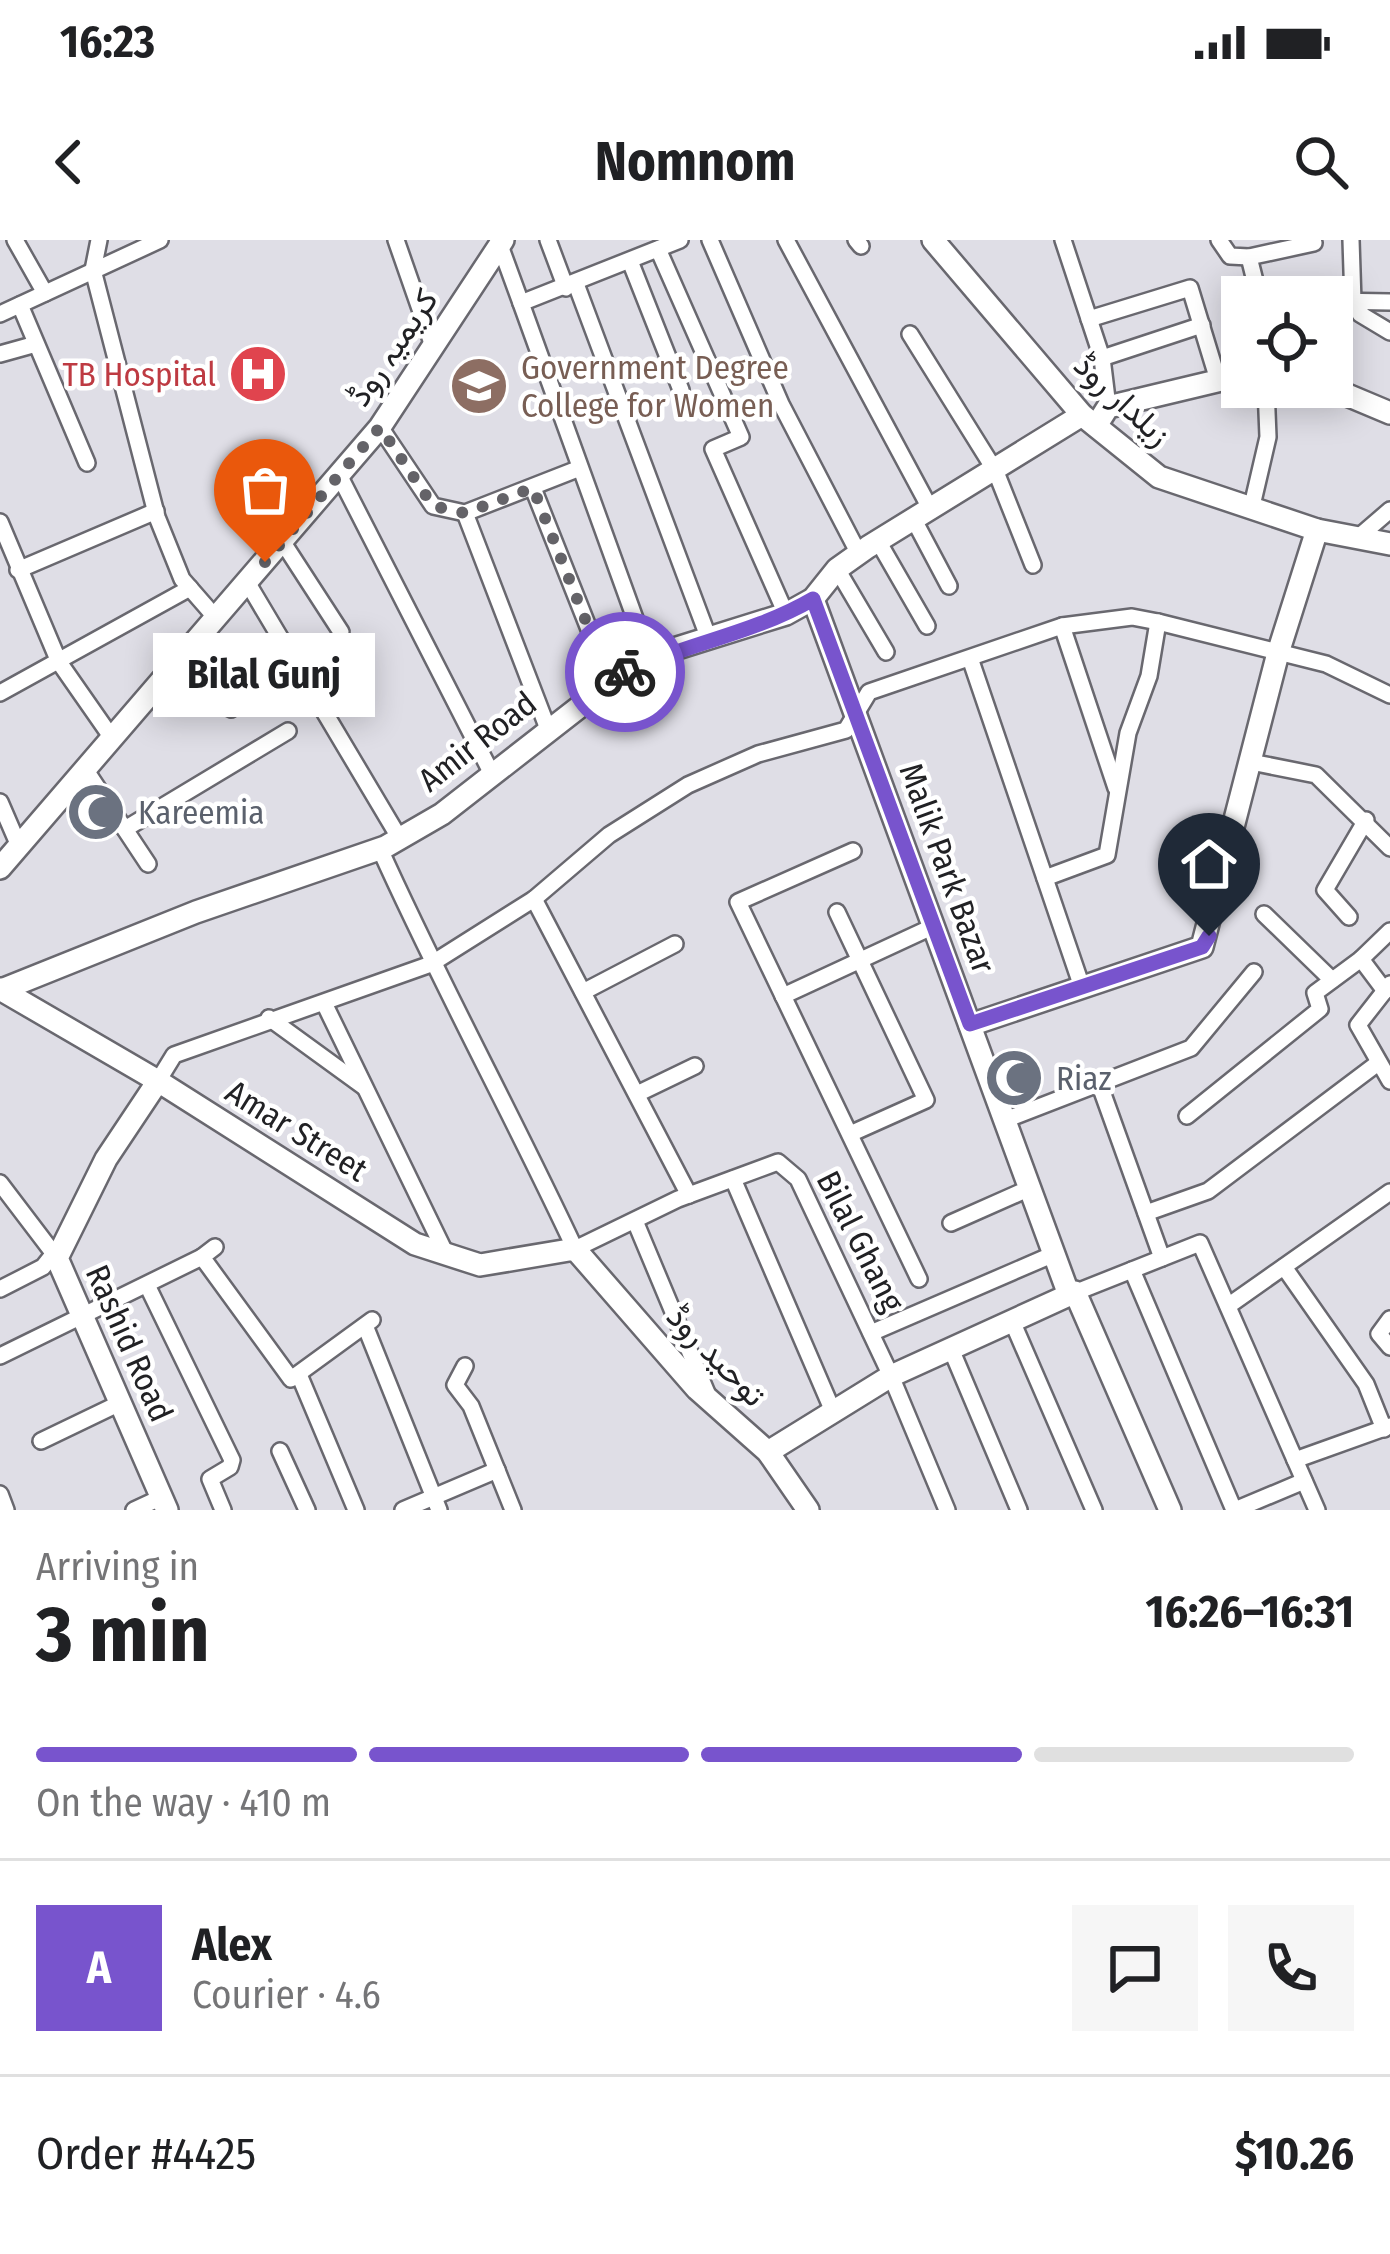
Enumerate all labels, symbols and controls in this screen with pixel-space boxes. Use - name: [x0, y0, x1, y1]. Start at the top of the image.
- text: 16:23: [60, 15, 155, 69]
- icon: back: [36, 129, 102, 195]
- icon: search: [1288, 129, 1354, 195]
- text: Nomnom: [595, 130, 795, 194]
- map controls: [1221, 276, 1353, 408]
- button: locate: [1221, 276, 1353, 408]
- street label: کریمیہ روڈ: [339, 281, 447, 414]
- hospital icon: TB Hospital: [227, 343, 289, 405]
- street label: زیلدار روڈ: [1066, 345, 1179, 454]
- place label: Government Degree College for Women: [521, 348, 789, 426]
- place label: TB Hospital: [62, 355, 216, 395]
- school or university icon: Government Degree College for Women: [448, 355, 510, 417]
- pin: [214, 439, 316, 562]
- icon: bag: [232, 457, 298, 523]
- courier: [565, 612, 685, 732]
- callout: Bilal Gunj: [154, 634, 376, 718]
- icon: bike: [592, 639, 658, 705]
- text: Bilal Gunj: [187, 652, 341, 698]
- street label: Amir Road: [411, 683, 545, 800]
- street label: Malik Park Bazar: [891, 758, 1004, 979]
- mosque icon: Kareemia: [65, 781, 127, 843]
- place label: Kareemia: [138, 793, 264, 833]
- pin: [1158, 813, 1260, 936]
- icon: home: [1176, 831, 1242, 897]
- mosque icon: Riaz: [983, 1047, 1045, 1109]
- place label: Riaz: [1056, 1059, 1112, 1099]
- street label: Amar Street: [218, 1072, 375, 1190]
- street label: Bilal Ghang: [808, 1164, 913, 1319]
- street label: Rashid Road: [77, 1259, 181, 1428]
- street label: توحید روڈ: [658, 1297, 774, 1415]
- text: Arriving in: [36, 1544, 199, 1590]
- text: 16:26–16:31: [1146, 1585, 1354, 1639]
- text: 3 min: [36, 1588, 210, 1682]
- text: On the way · 410 m: [36, 1780, 331, 1826]
- button: chat: [1072, 1905, 1198, 2031]
- button: phone: [1228, 1905, 1354, 2031]
- text: Alex: [192, 1918, 272, 1972]
- text: A: [87, 1941, 111, 1995]
- text: Courier · 4.6: [192, 1972, 381, 2018]
- text: Order #4425: [36, 2127, 256, 2181]
- text: $10.26: [1235, 2127, 1354, 2181]

